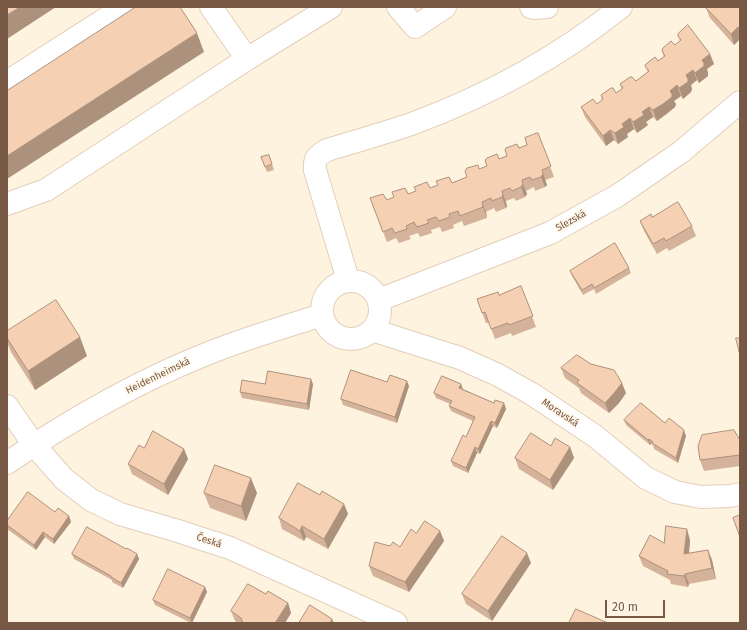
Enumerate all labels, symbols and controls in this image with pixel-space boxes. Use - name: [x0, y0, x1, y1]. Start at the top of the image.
- street label: Slezská: [554, 208, 588, 234]
- street label: Heidenheimská: [124, 355, 192, 397]
- street label: Moravská: [539, 396, 581, 430]
- street label: Česká: [195, 531, 223, 551]
- scale bar: [607, 592, 667, 618]
- text: 20 m: [612, 600, 638, 614]

